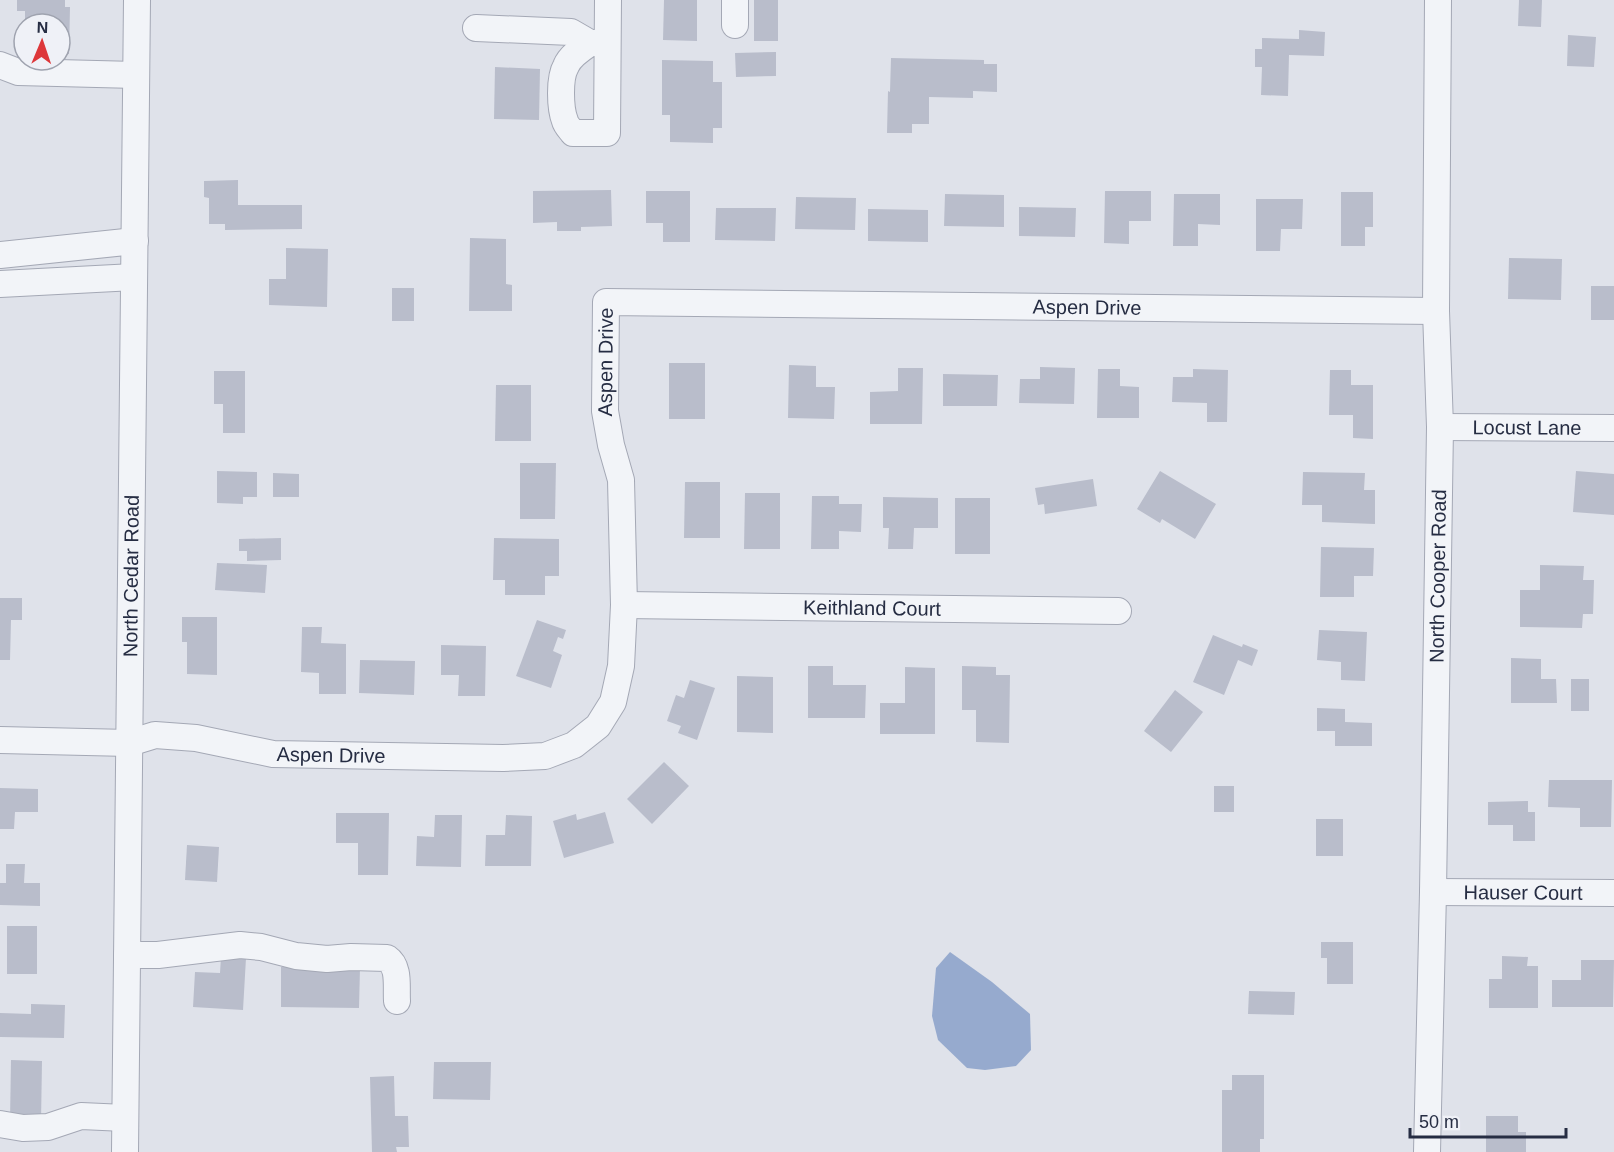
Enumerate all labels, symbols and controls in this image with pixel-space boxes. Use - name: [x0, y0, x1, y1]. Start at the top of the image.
- north arrow: [12, 12, 72, 72]
- text: N: [36, 19, 49, 36]
- street label: Aspen Drive: [1032, 296, 1142, 319]
- street label: Aspen Drive: [594, 307, 617, 417]
- street label: Locust Lane: [1472, 416, 1582, 439]
- street label: North Cooper Road: [1425, 489, 1450, 663]
- street label: North Cedar Road: [119, 495, 143, 657]
- street label: Keithland Court: [803, 596, 942, 620]
- street label: Aspen Drive: [276, 743, 386, 767]
- street label: Hauser Court: [1463, 881, 1583, 904]
- scale bar: [1410, 1101, 1566, 1139]
- text: 50 m: [1419, 1112, 1459, 1132]

